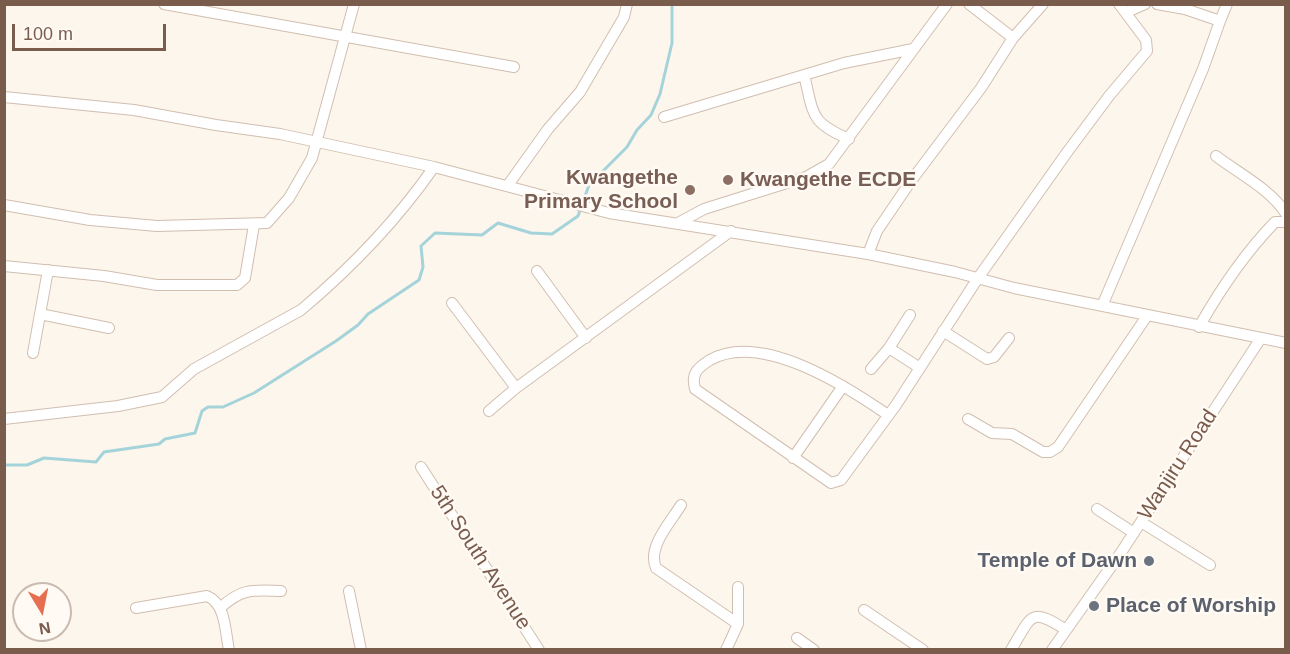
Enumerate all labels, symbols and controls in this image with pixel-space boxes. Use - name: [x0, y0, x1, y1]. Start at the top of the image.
- scale bar: [15, 12, 170, 50]
- text: 100 m: [23, 24, 73, 44]
- place label: Kwangethe Primary School: [524, 165, 678, 215]
- place label: Kwangethe ECDE: [740, 167, 916, 193]
- marker: Kwangethe ECDE: [721, 173, 735, 187]
- marker: Kwangethe Primary School: [683, 183, 697, 197]
- street label: Wanjiru Road: [1133, 405, 1223, 525]
- street label: 5th South Avenue: [424, 481, 536, 635]
- place label: Temple of Dawn: [978, 548, 1137, 574]
- marker: Temple of Dawn: [1142, 554, 1156, 568]
- north arrow: [12, 582, 72, 642]
- place label: Place of Worship: [1106, 593, 1276, 619]
- marker: Place of Worship: [1087, 599, 1101, 613]
- text: N: [38, 619, 52, 638]

